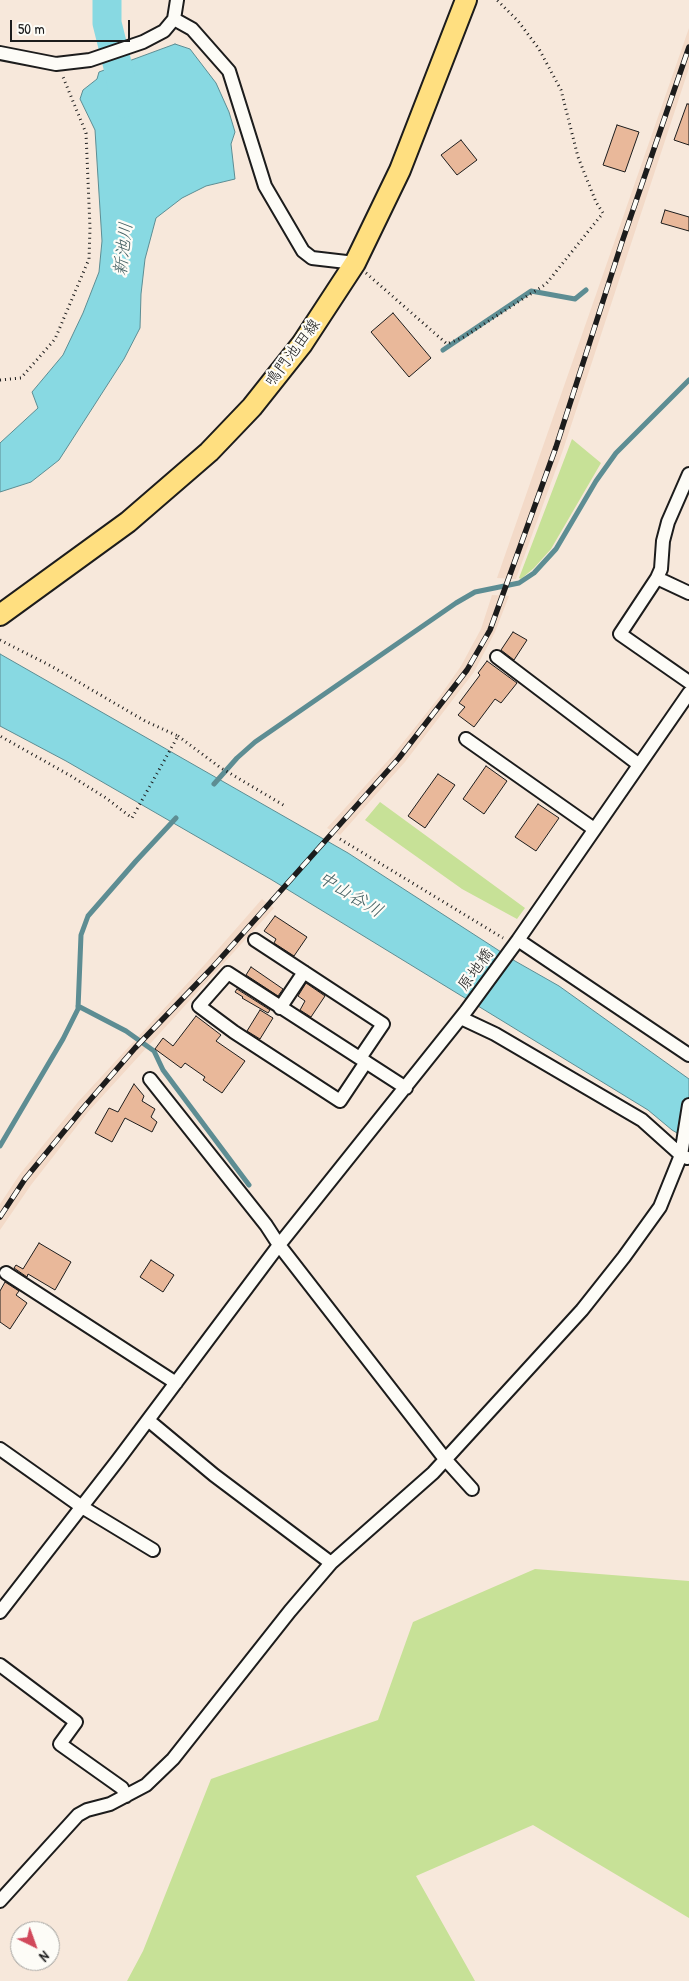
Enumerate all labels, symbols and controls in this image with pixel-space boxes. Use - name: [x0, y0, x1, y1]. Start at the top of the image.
- scale bar: [12, 10, 132, 42]
- text: 50 m: [18, 18, 45, 39]
- water label: 新池川: [110, 221, 138, 277]
- street label: 鳴門池田線: [261, 315, 325, 391]
- water label: 中山谷川: [314, 867, 386, 923]
- street label: 原地橋: [454, 945, 498, 995]
- north arrow: [10, 1921, 60, 1971]
- text: N: [36, 1947, 54, 1966]

